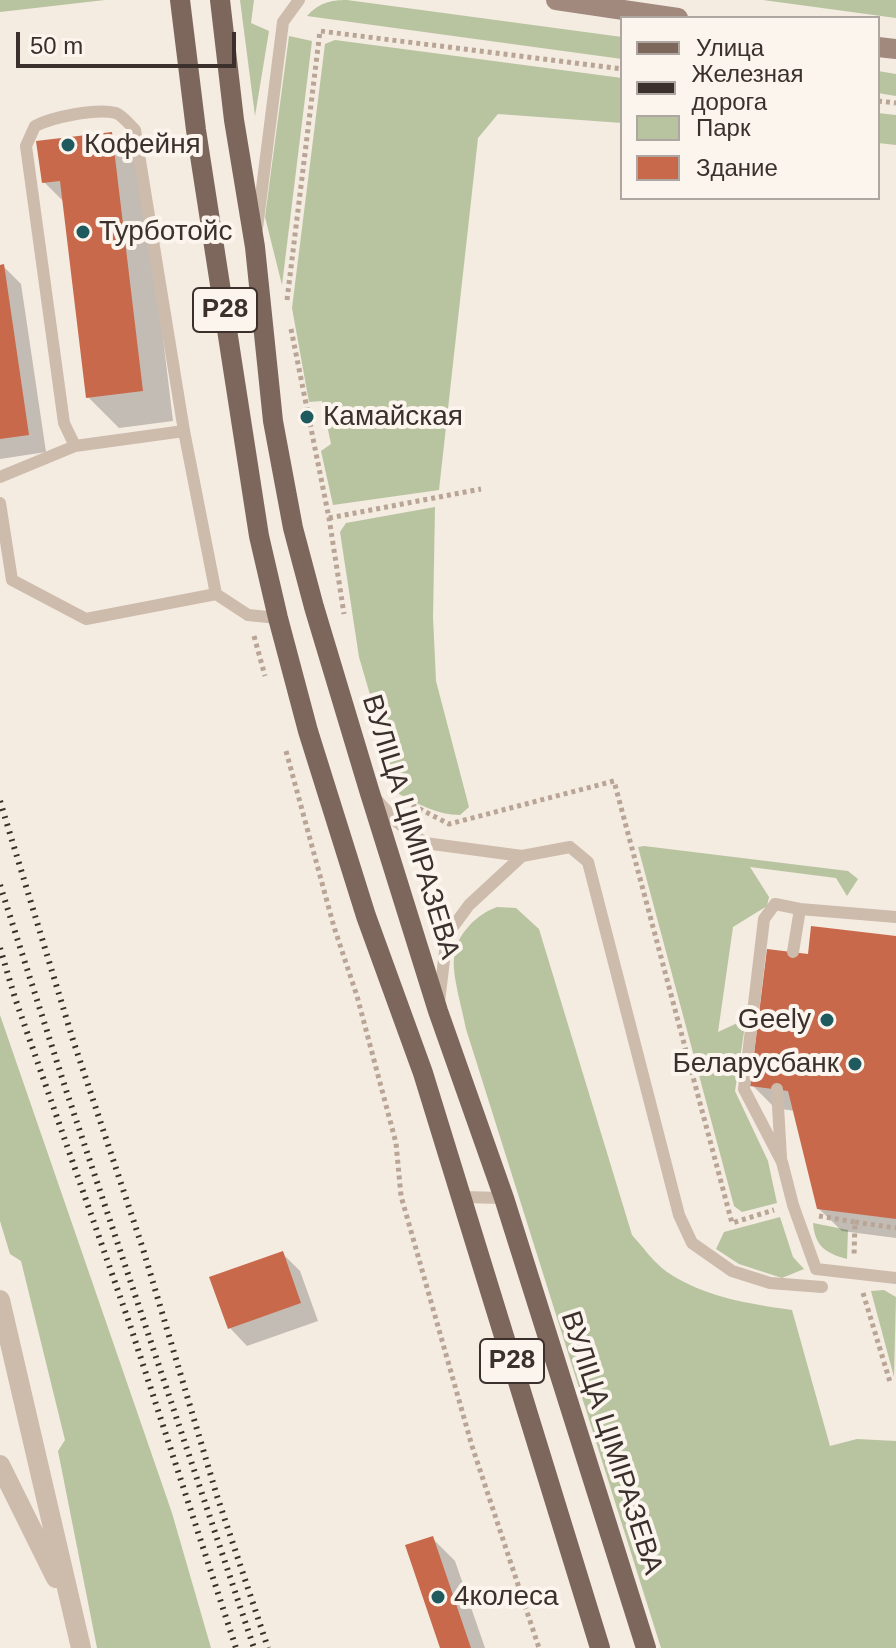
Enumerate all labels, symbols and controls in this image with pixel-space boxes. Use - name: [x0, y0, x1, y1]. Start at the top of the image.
- scale bar: [20, 16, 240, 66]
- legend: [620, 16, 880, 200]
- text: 50 m: [30, 32, 83, 59]
- text: Улица: [696, 34, 764, 61]
- text: Железная дорога: [692, 60, 803, 115]
- text: Парк: [696, 114, 750, 141]
- place label: Кофейня: [84, 128, 201, 162]
- marker: Кофейня: [59, 136, 77, 154]
- text: Здание: [696, 154, 778, 181]
- place label: Турботойс: [99, 215, 233, 249]
- marker: Турботойс: [74, 223, 92, 241]
- road number: Р28: [193, 288, 257, 332]
- place label: Камайская: [323, 400, 463, 434]
- marker: Камайская: [298, 408, 316, 426]
- street label: ВУЛІЦА ЦІМІРАЗЕВА: [354, 691, 466, 963]
- place label: Geely: [738, 1003, 811, 1037]
- marker: Geely: [818, 1011, 836, 1029]
- place label: Беларусбанк: [672, 1047, 839, 1081]
- marker: Беларусбанк: [846, 1055, 864, 1073]
- street label: ВУЛІЦА ЦІМІРАЗЕВА: [553, 1307, 669, 1579]
- road number: Р28: [480, 1339, 544, 1383]
- place label: 4колеса: [454, 1580, 559, 1614]
- marker: 4колеса: [429, 1588, 447, 1606]

